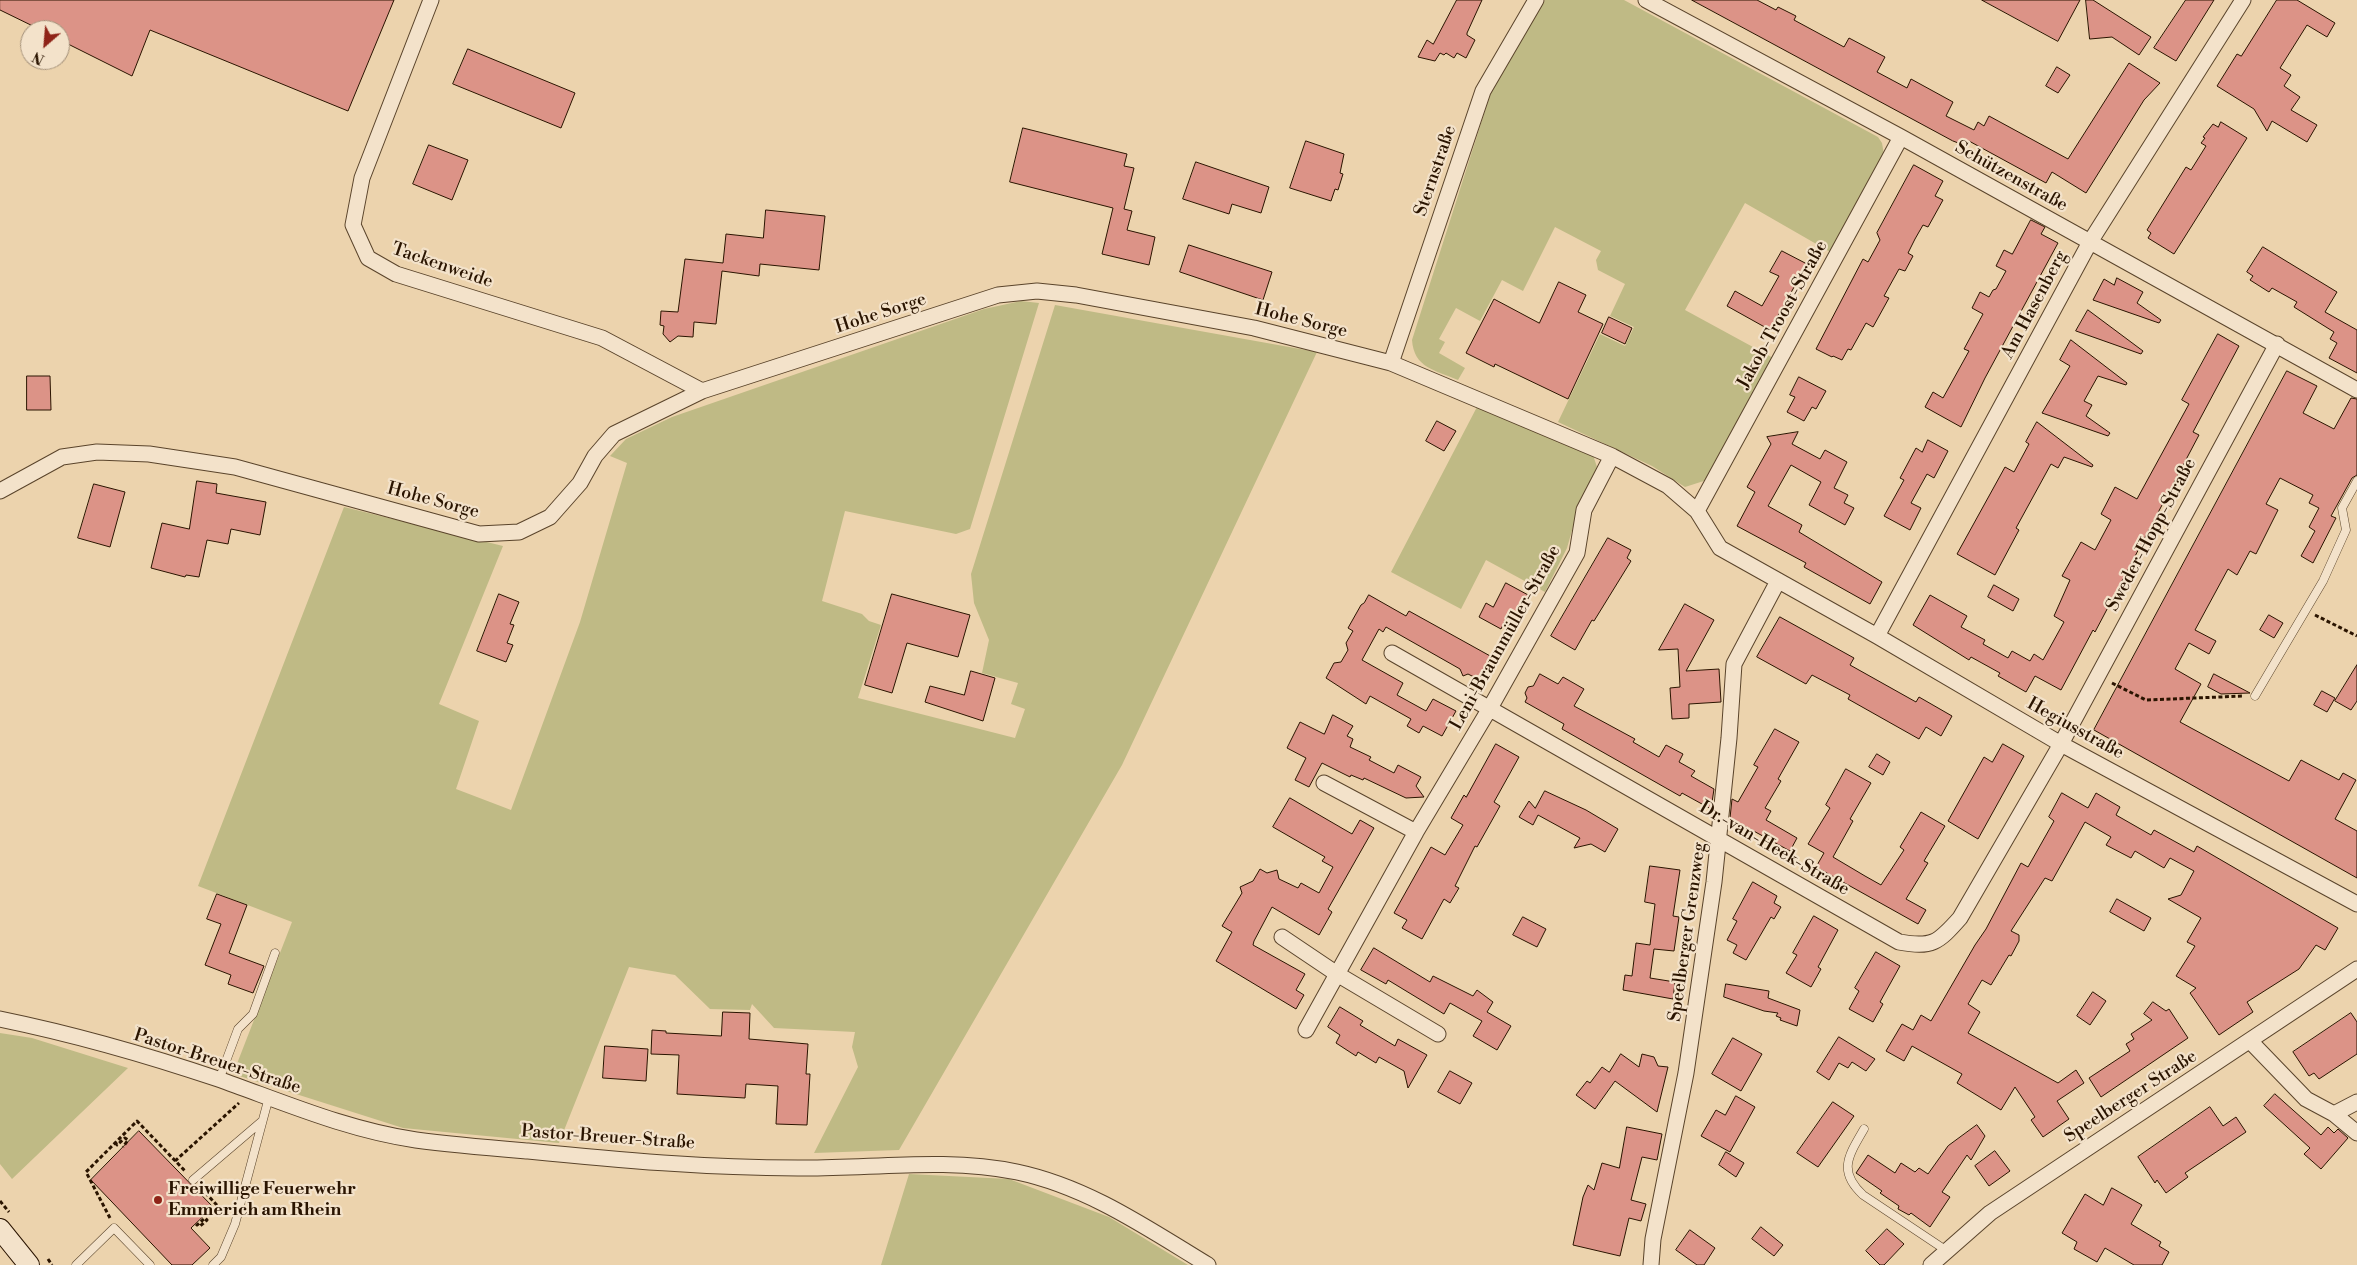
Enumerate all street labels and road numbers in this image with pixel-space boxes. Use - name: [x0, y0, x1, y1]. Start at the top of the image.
- street label: Sternstraße: [1410, 123, 1462, 219]
- street label: Schützenstraße: [1951, 137, 2071, 217]
- street label: Jakob-Troost-Straße: [1733, 237, 1833, 393]
- street label: Tackenweide: [389, 239, 495, 293]
- street label: Am Hasenberg: [1997, 247, 2073, 363]
- street label: Hohe Sorge: [833, 289, 929, 339]
- street label: Hohe Sorge: [1253, 299, 1349, 343]
- street label: Sweder-Hopp-Straße: [2102, 455, 2202, 615]
- street label: Hohe Sorge: [385, 478, 481, 524]
- street label: Leni-Braunmüller-Straße: [1446, 542, 1566, 734]
- street label: Hegiusstraße: [2023, 694, 2127, 764]
- street label: Dr.-van-Heek-Straße: [1695, 797, 1853, 901]
- street label: Speelberger Grenzweg: [1665, 841, 1711, 1023]
- street label: Pastor-Breuer-Straße: [131, 1025, 303, 1099]
- street label: Speelberger Straße: [2061, 1046, 2201, 1148]
- street label: Pastor-Breuer-Straße: [520, 1121, 696, 1155]

